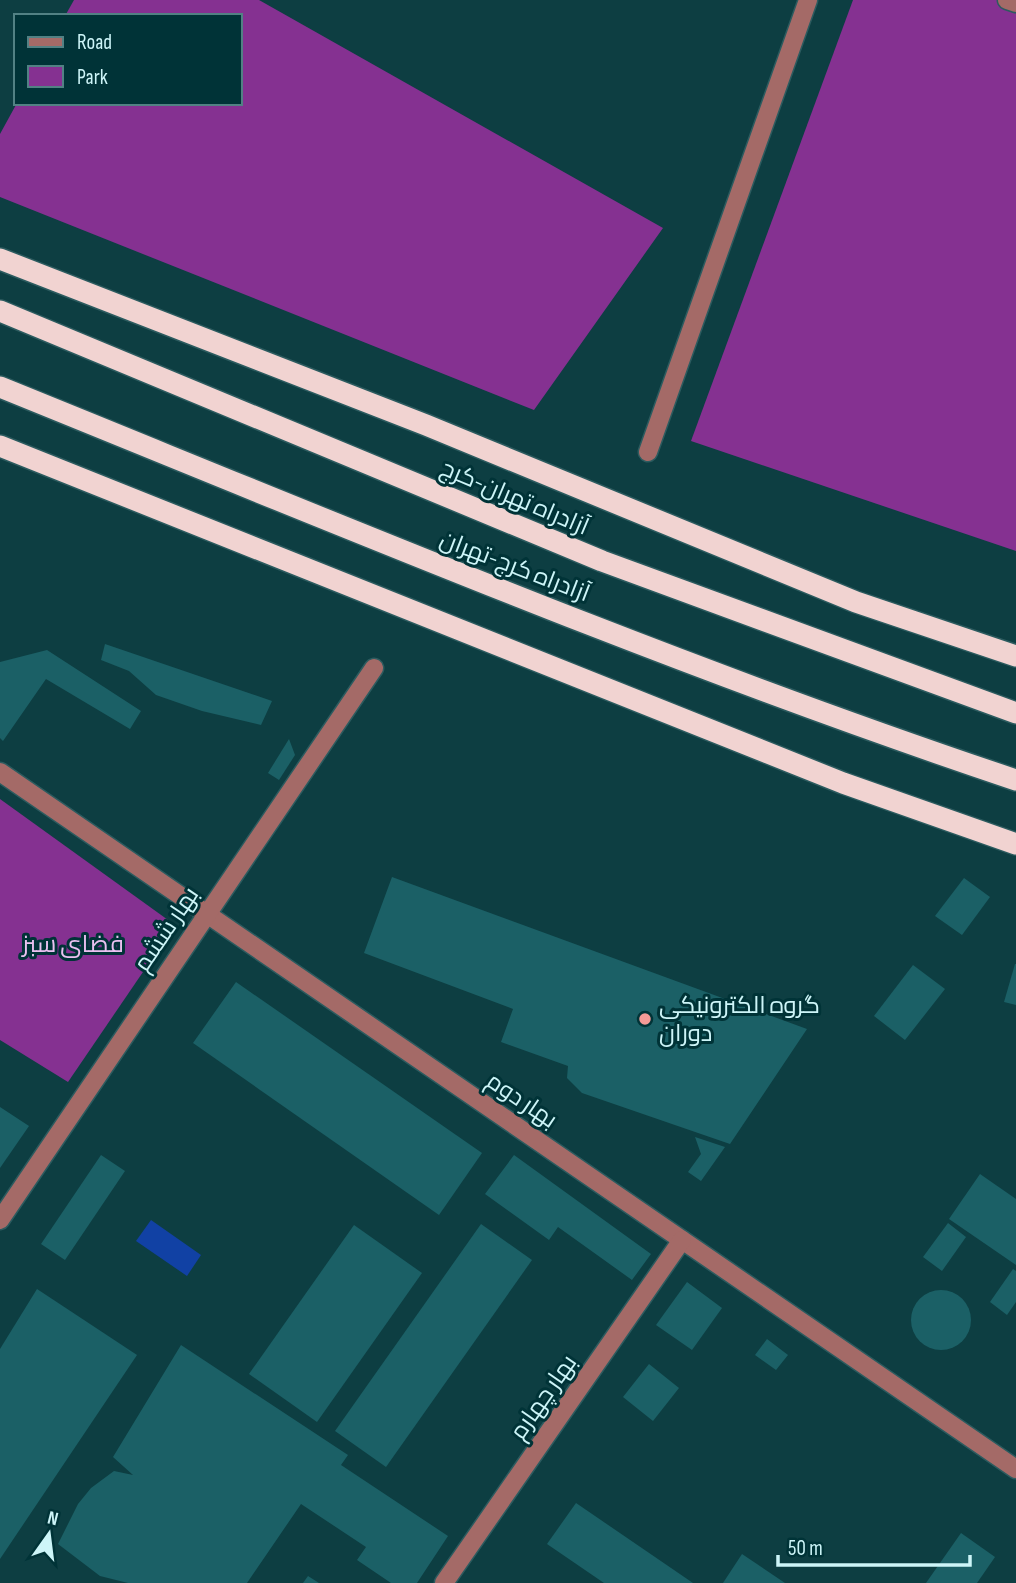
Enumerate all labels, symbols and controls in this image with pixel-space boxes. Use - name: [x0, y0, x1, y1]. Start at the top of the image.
- legend: [14, 14, 242, 105]
- text: Road: [77, 30, 112, 55]
- text: Park: [77, 65, 108, 90]
- street label: آزادراه تهران-کرج: [436, 453, 594, 543]
- street label: آزادراه کرج-تهران: [435, 525, 594, 609]
- street label: بهار ششم: [128, 881, 206, 978]
- park label: فضای سبز: [20, 930, 124, 959]
- place label: گروه الکترونیکی دوران: [659, 991, 820, 1048]
- marker: گروه الکترونیکی دوران: [637, 1011, 653, 1027]
- street label: بهار دوم: [480, 1066, 563, 1135]
- street label: بهار چهارم: [504, 1349, 584, 1446]
- north arrow: [14, 1499, 84, 1569]
- text: N: [45, 1507, 60, 1531]
- scale bar: [778, 1524, 970, 1568]
- text: 50 m: [788, 1536, 823, 1561]

